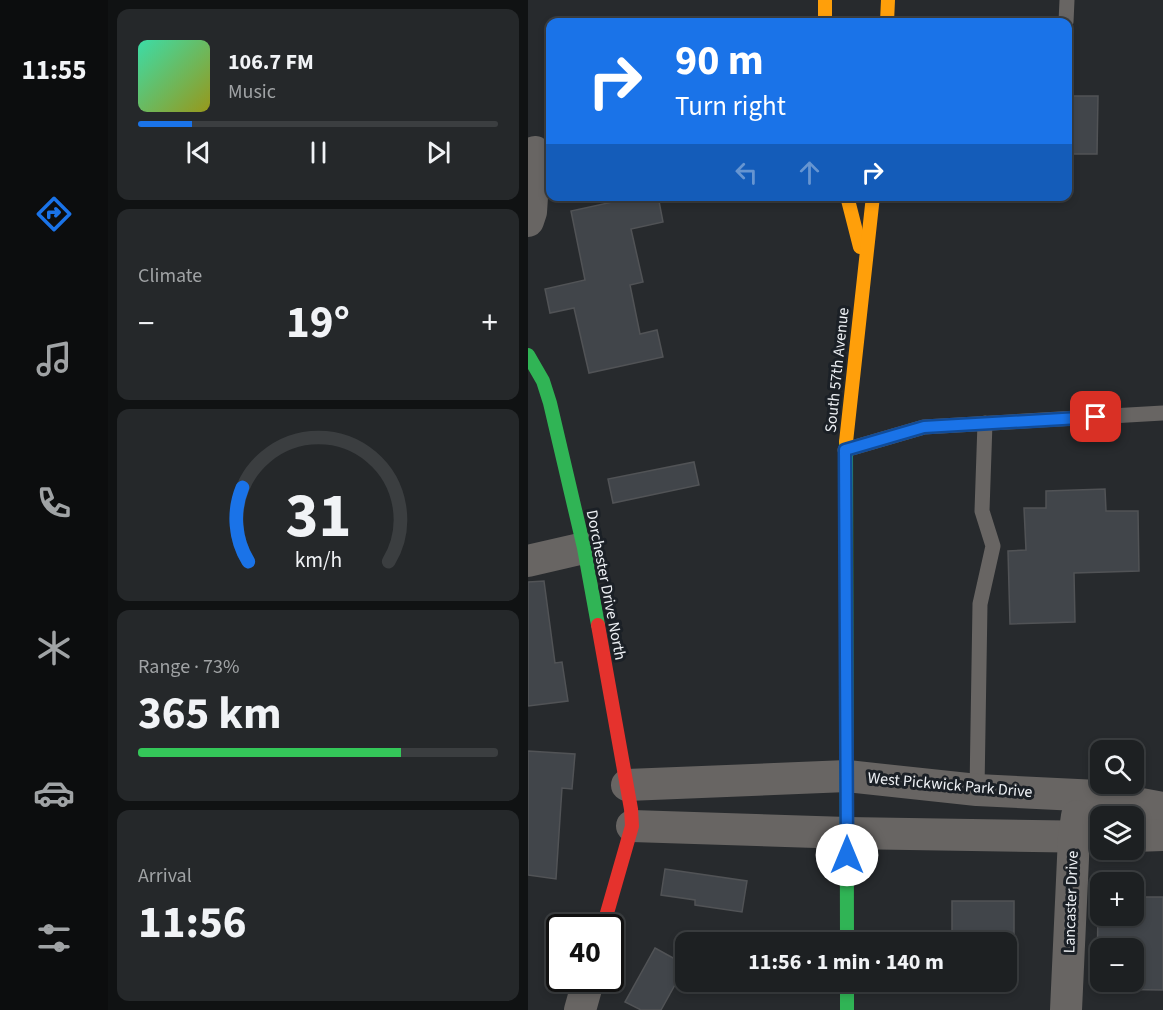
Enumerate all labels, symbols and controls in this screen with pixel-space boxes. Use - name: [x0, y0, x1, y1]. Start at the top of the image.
- text: 90 m: [675, 31, 764, 91]
- icon: right: [576, 42, 654, 120]
- text: 106.7 FM: [228, 46, 314, 78]
- text: 11:55: [21, 51, 87, 90]
- text: Music: [228, 78, 276, 106]
- text: Turn right: [675, 87, 786, 126]
- icon: previous: [182, 136, 215, 169]
- icon: pause: [302, 136, 335, 169]
- icon: next: [422, 136, 455, 169]
- icon: left: [730, 156, 763, 189]
- icon: ahead: [793, 156, 826, 189]
- icon: right: [856, 156, 889, 189]
- icon: directions: [33, 193, 75, 235]
- text: Climate: [138, 262, 202, 290]
- text: 19°: [286, 291, 350, 355]
- text: −: [138, 300, 154, 347]
- text: +: [482, 300, 498, 347]
- street label: South 57th Avenue: [819, 306, 855, 434]
- icon: music: [33, 338, 75, 380]
- pin: [1070, 391, 1121, 442]
- icon: arrive: [1079, 400, 1112, 433]
- text: 31: [285, 472, 351, 561]
- icon: phone: [33, 482, 75, 524]
- street label: Dorchester Drive North: [581, 508, 631, 662]
- text: km/h: [294, 545, 342, 576]
- icon: climate: [33, 627, 75, 669]
- text: Range · 73%: [138, 653, 239, 681]
- text: 365 km: [138, 682, 282, 746]
- map controls: [1090, 740, 1144, 992]
- button: search: [1090, 740, 1144, 794]
- street label: West Pickwick Park Drive: [867, 767, 1033, 803]
- icon: car: [33, 772, 75, 814]
- button: layers: [1090, 806, 1144, 860]
- position arrow: [815, 823, 879, 887]
- street label: Lancaster Drive: [1058, 850, 1084, 954]
- text: Arrival: [138, 862, 192, 890]
- button: +: [1090, 872, 1144, 926]
- text: 11:56: [138, 891, 247, 955]
- speed limit sign: 40: [546, 914, 624, 992]
- icon: filters: [33, 917, 75, 959]
- button: −: [1090, 938, 1144, 992]
- text: 11:56 · 1 min · 140 m: [748, 946, 944, 978]

